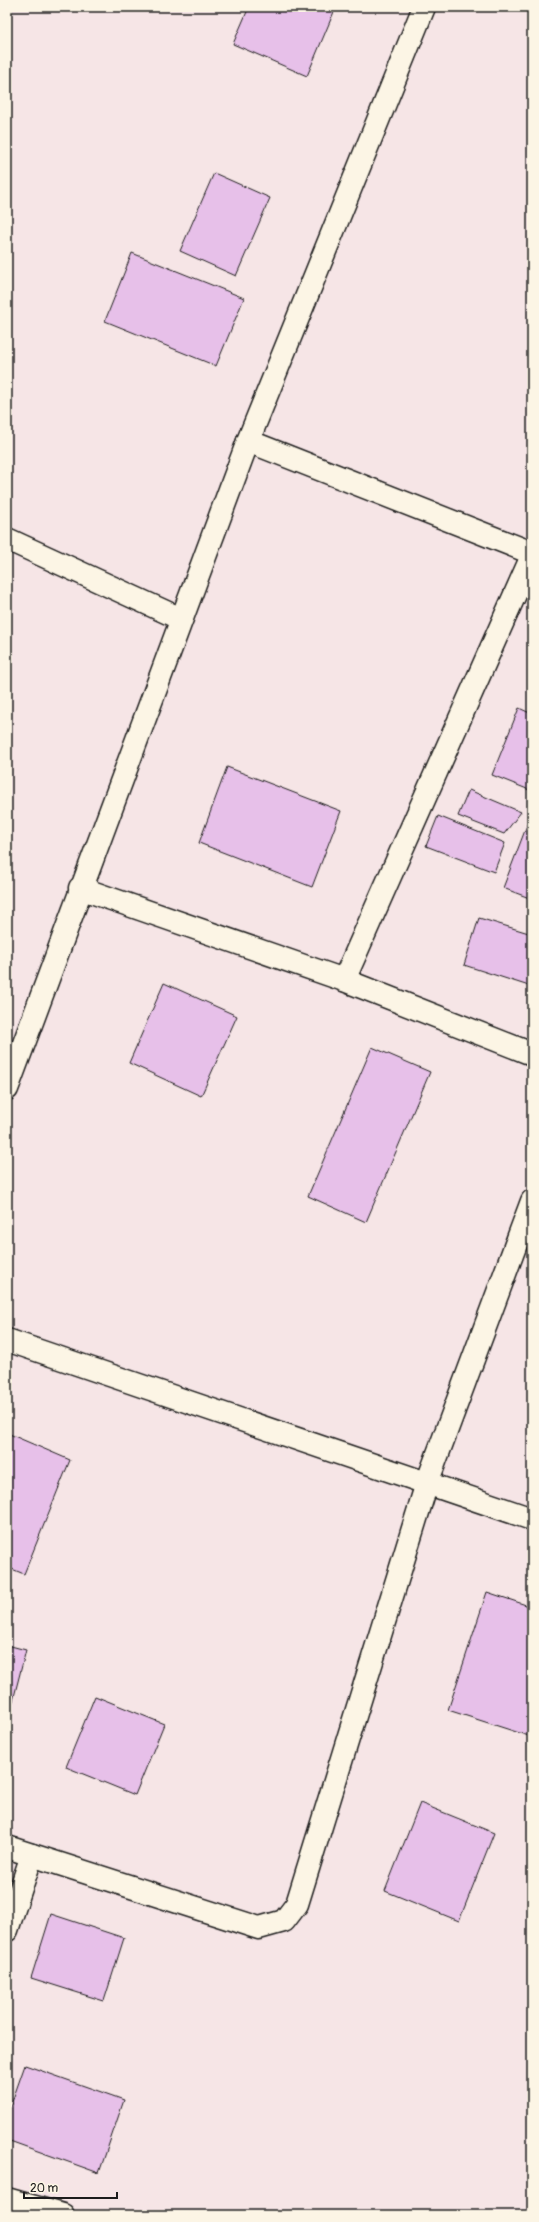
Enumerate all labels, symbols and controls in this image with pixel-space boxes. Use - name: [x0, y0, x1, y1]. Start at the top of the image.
- scale bar: [24, 2174, 117, 2200]
- text: 20 m: [30, 2181, 59, 2196]

